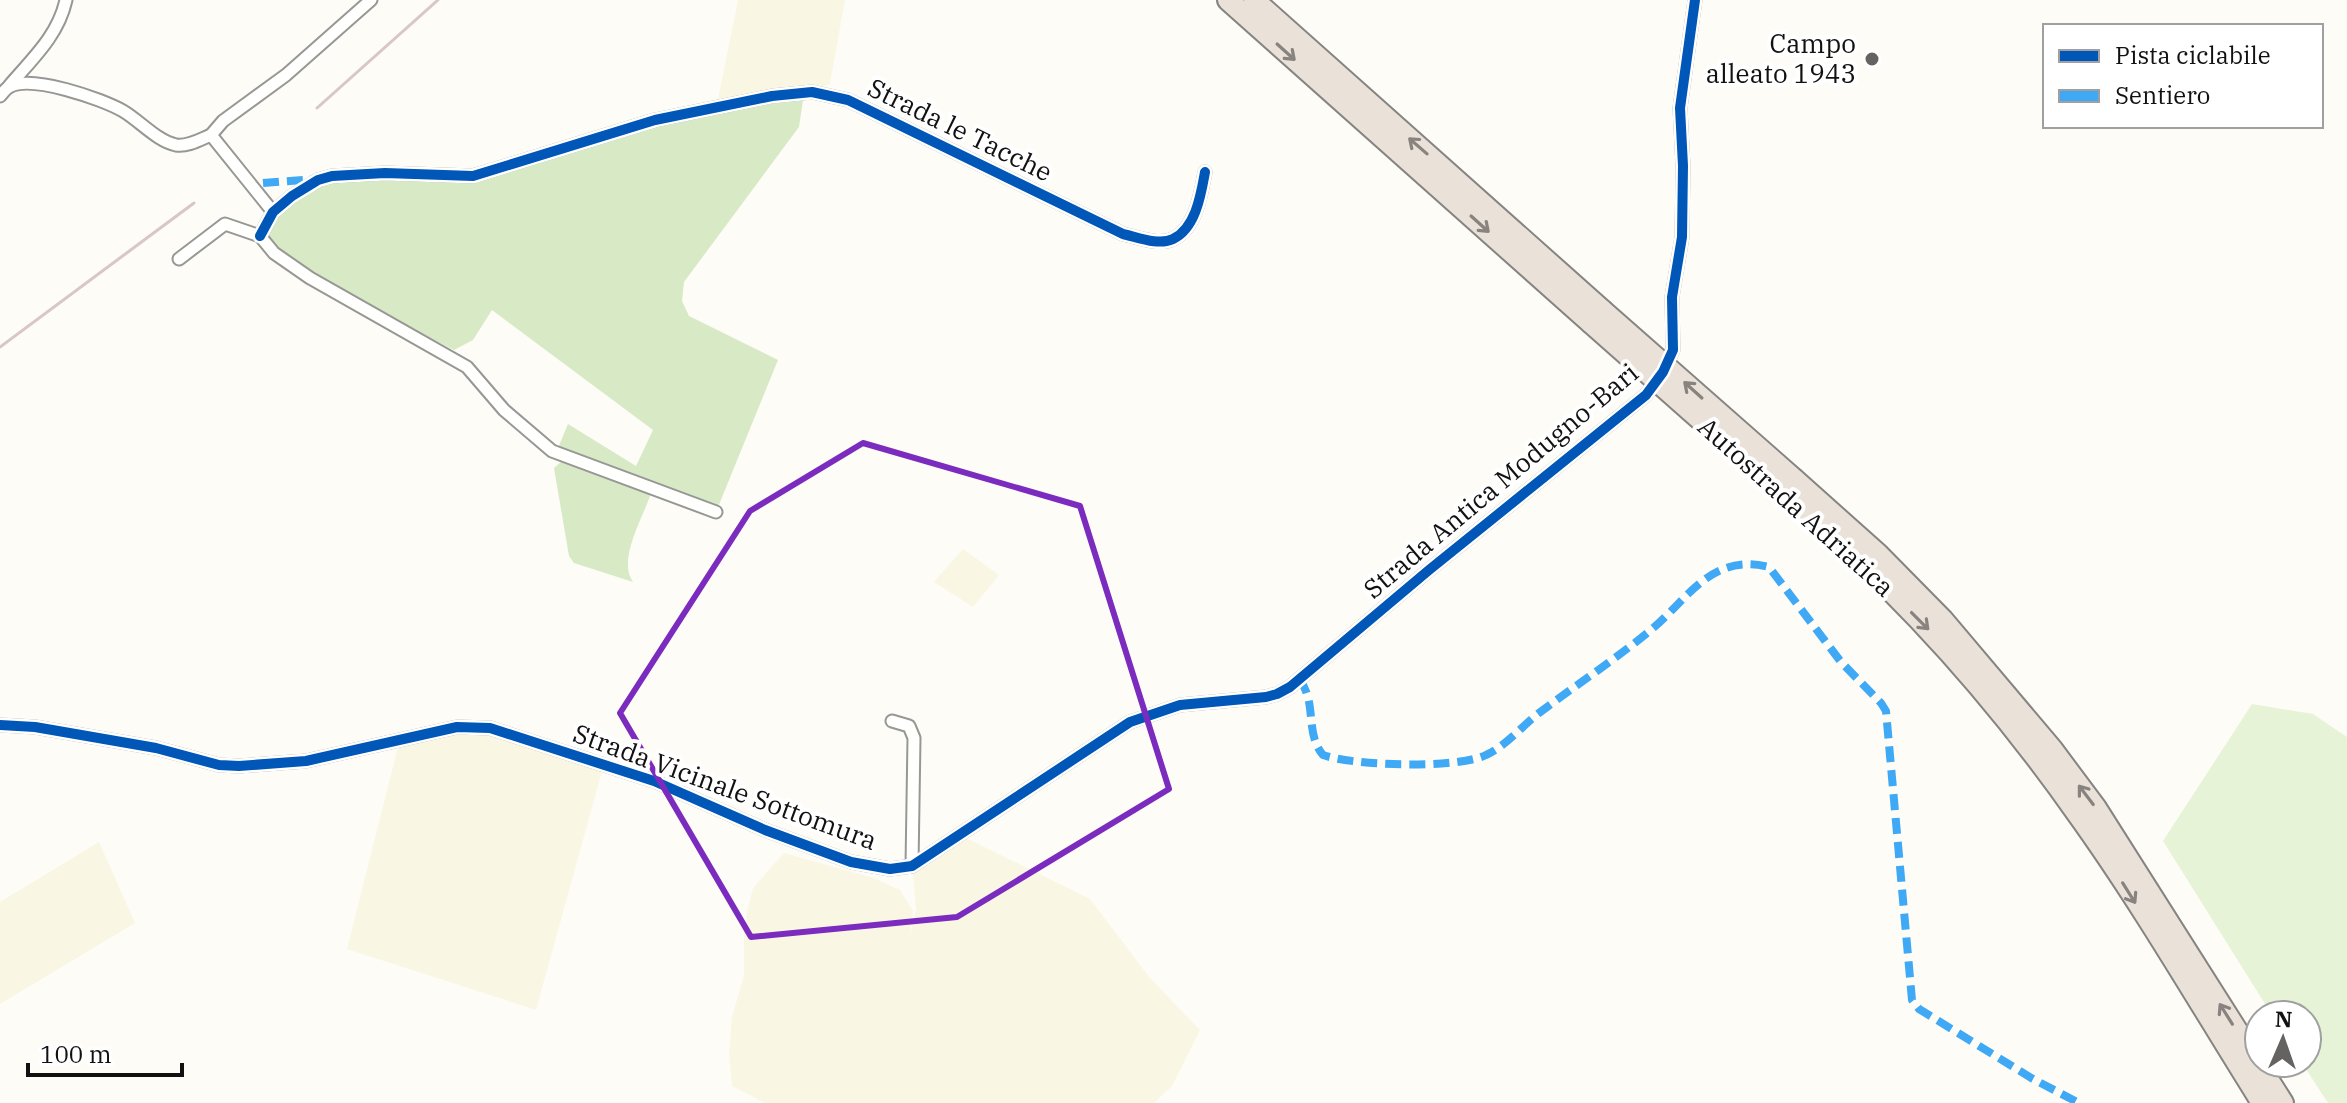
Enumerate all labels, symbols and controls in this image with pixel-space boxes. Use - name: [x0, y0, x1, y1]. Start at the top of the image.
- legend: [2043, 24, 2323, 128]
- place label: Campo alleato 1943: [1706, 26, 1856, 90]
- text: Pista ciclabile: [2115, 39, 2271, 71]
- one-way arrow: [1275, 42, 1295, 60]
- marker: Campo alleato 1943: [1863, 50, 1881, 68]
- street label: Strada le Tacche: [863, 70, 1058, 188]
- text: Sentiero: [2115, 79, 2210, 111]
- one-way arrow: [1409, 138, 1429, 156]
- one-way arrow: [1470, 215, 1490, 233]
- street label: Strada Antica Modugno-Bari: [1356, 355, 1645, 605]
- one-way arrow: [1684, 381, 1704, 399]
- street label: Autostrada Adriatica: [1691, 409, 1902, 603]
- one-way arrow: [1910, 611, 1929, 630]
- street label: Strada Vicinale Sottomura: [569, 715, 882, 857]
- one-way arrow: [2078, 784, 2094, 806]
- one-way arrow: [2122, 881, 2138, 904]
- north arrow: [2243, 999, 2323, 1079]
- one-way arrow: [2218, 1003, 2235, 1025]
- text: N: [2275, 1004, 2293, 1033]
- scale bar: [28, 1027, 182, 1077]
- text: 100 m: [40, 1038, 112, 1070]

